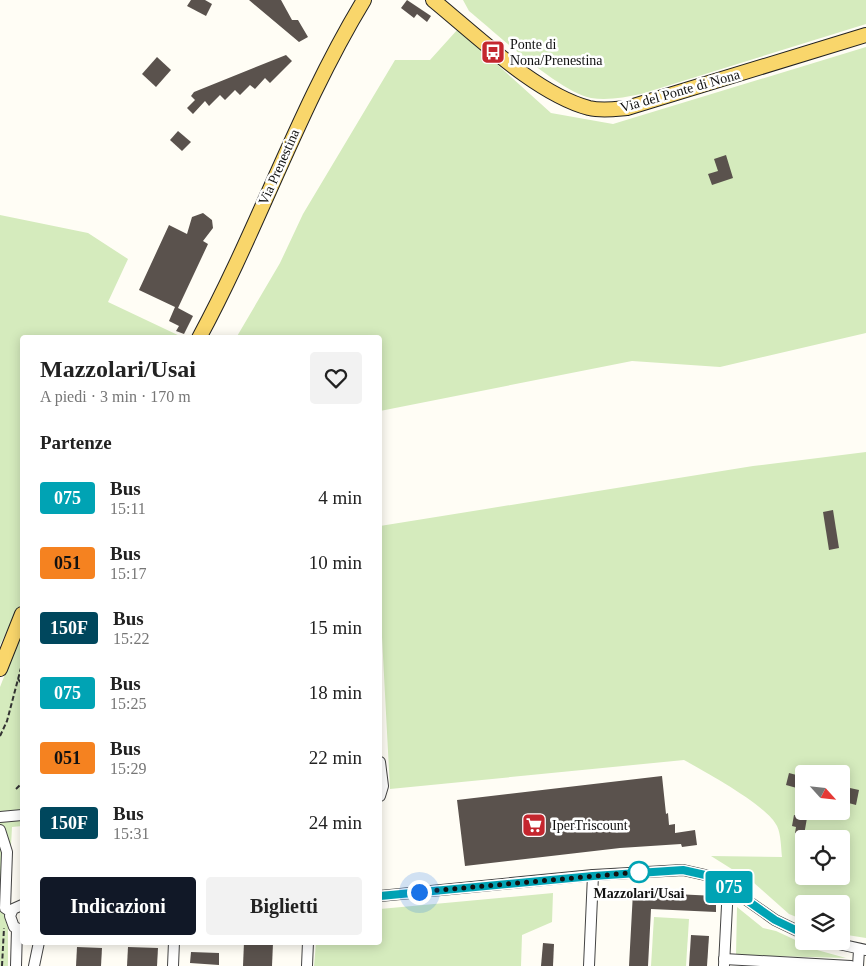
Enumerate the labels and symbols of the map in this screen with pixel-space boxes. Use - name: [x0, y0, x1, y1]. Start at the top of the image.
- place label: Ponte di Nona/Prenestina: [510, 37, 603, 68]
- bus stop icon: Ponte di Nona/Prenestina: [480, 39, 506, 65]
- street label: Via del Ponte di Nona: [619, 67, 742, 115]
- street label: Via Prenestina: [256, 126, 303, 207]
- north arrow: [795, 765, 850, 820]
- supermarket icon: IperTriscount: [521, 812, 547, 838]
- place label: IperTriscount: [552, 818, 628, 833]
- marker: Mazzolari/Usai: [628, 861, 650, 883]
- line badge: 075: [700, 871, 758, 903]
- your location: [407, 880, 432, 905]
- place label: Mazzolari/Usai: [594, 886, 685, 901]

